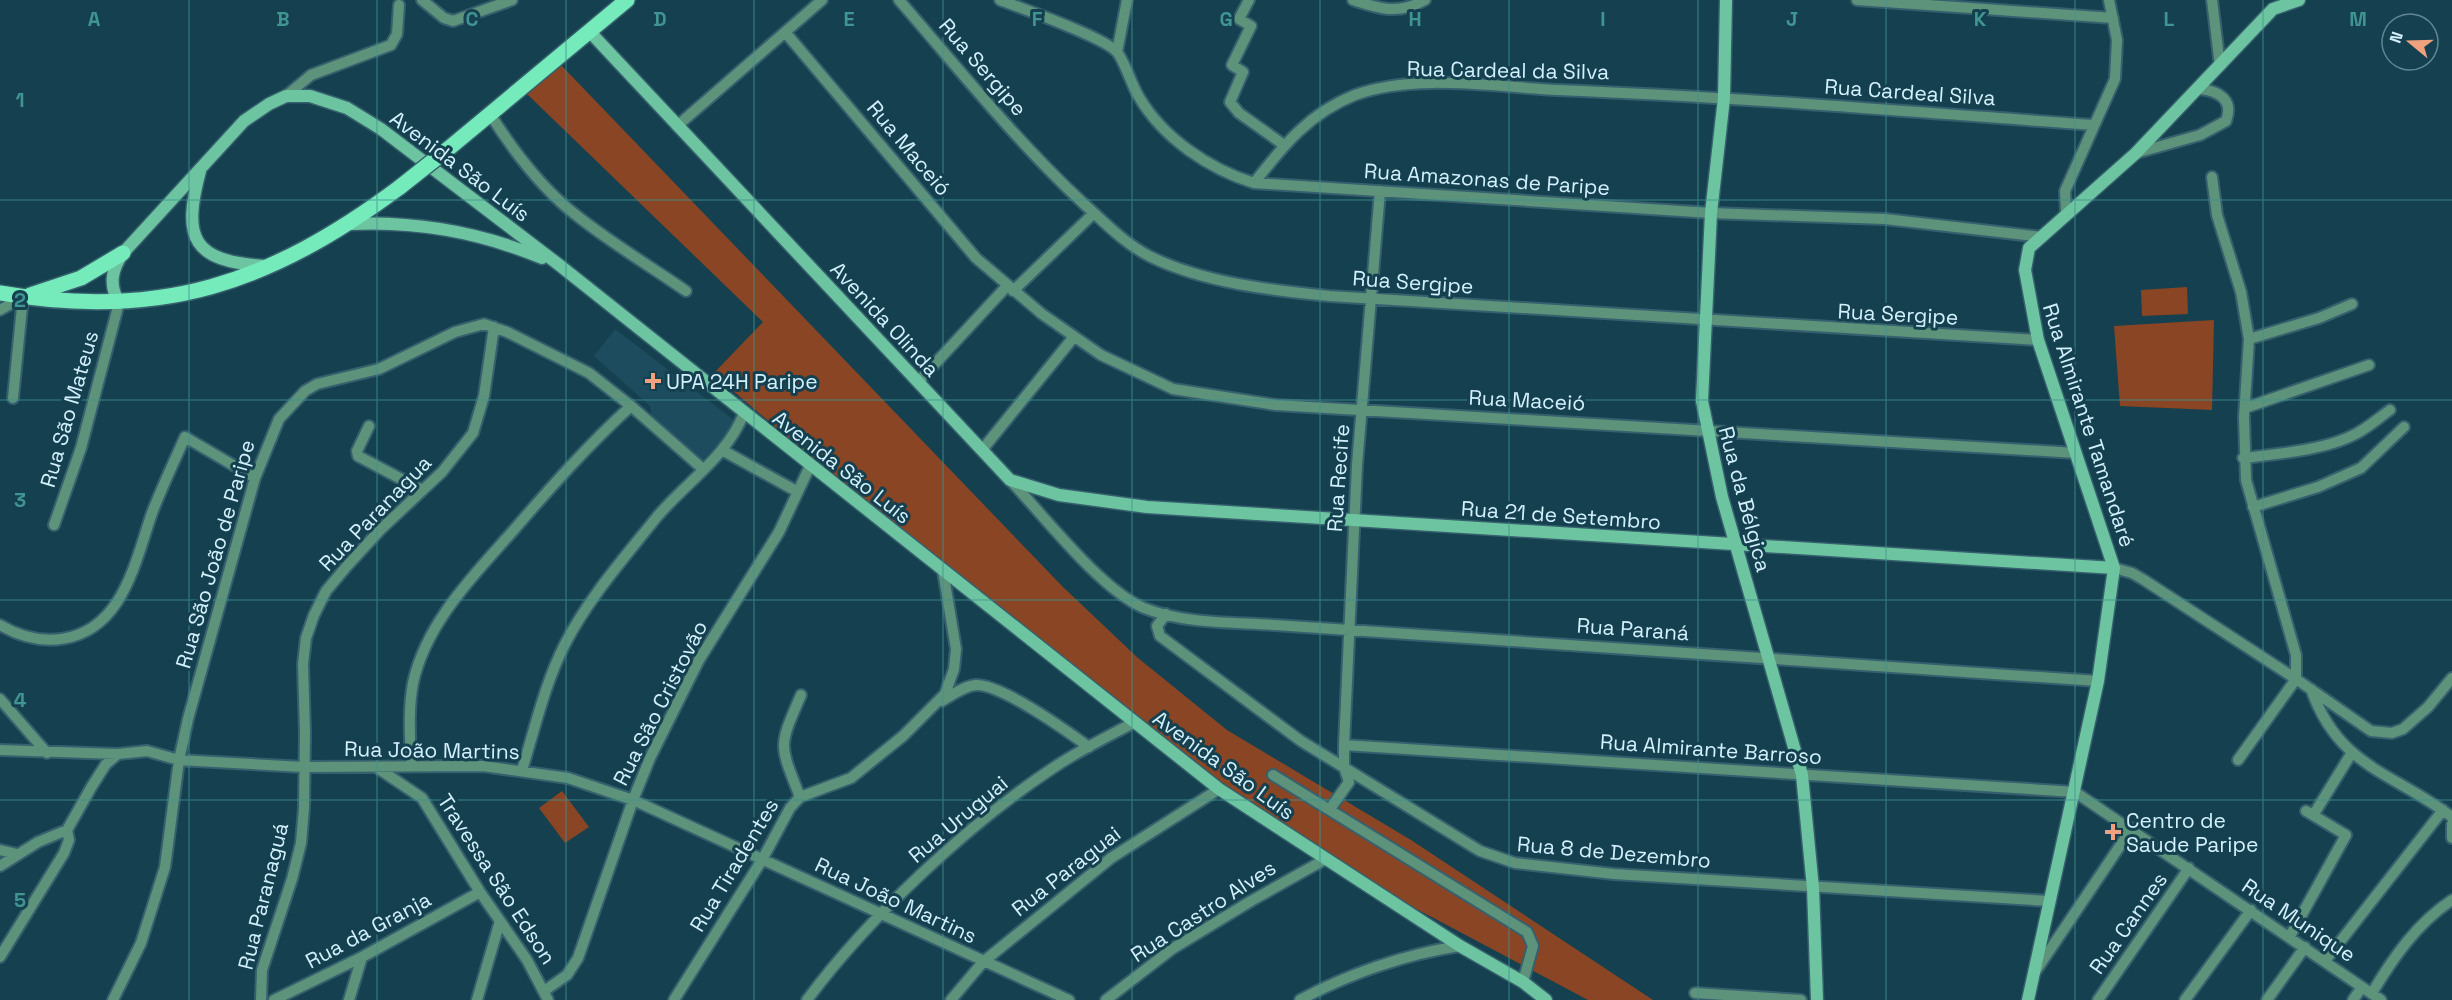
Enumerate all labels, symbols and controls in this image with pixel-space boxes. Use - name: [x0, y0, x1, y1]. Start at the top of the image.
- text: A: [88, 6, 101, 32]
- text: B: [276, 6, 290, 32]
- text: C: [466, 6, 479, 32]
- text: D: [653, 6, 667, 32]
- text: E: [843, 6, 855, 32]
- text: F: [1032, 6, 1043, 32]
- text: G: [1219, 6, 1233, 32]
- text: H: [1408, 6, 1422, 32]
- text: I: [1600, 6, 1606, 32]
- text: J: [1786, 6, 1798, 32]
- text: K: [1974, 6, 1987, 32]
- text: L: [2164, 6, 2175, 32]
- text: M: [2349, 6, 2367, 32]
- street label: Rua Sergipe: [933, 12, 1033, 122]
- north arrow: [2380, 12, 2440, 72]
- text: N: [2385, 29, 2408, 46]
- street label: Rua Cardeal da Silva: [1407, 55, 1609, 85]
- street label: Rua Cardeal Silva: [1824, 73, 1996, 111]
- text: 1: [15, 87, 25, 113]
- street label: Rua Maceió: [861, 95, 957, 201]
- street label: Avenida São Luís: [385, 104, 535, 228]
- street label: Rua Amazonas de Paripe: [1363, 157, 1611, 201]
- street label: Avenida Olinda: [825, 256, 945, 382]
- street label: Rua Sergipe: [1352, 264, 1474, 300]
- text: 2: [14, 287, 26, 313]
- street label: Rua Sergipe: [1837, 297, 1959, 331]
- street label: Rua Almirante Tamandaré: [2037, 300, 2141, 550]
- street label: Rua São Mateus: [34, 328, 104, 490]
- place label: UPA 24H Paripe: [666, 368, 818, 395]
- marker: UPA 24H Paripe: [644, 372, 662, 390]
- street label: Rua Maceió: [1468, 383, 1586, 417]
- street label: Avenida São Luís: [767, 404, 917, 530]
- street label: Rua Recife: [1321, 423, 1355, 533]
- street label: Rua da Bélgica: [1713, 423, 1777, 575]
- street label: Rua São João de Paripe: [169, 437, 261, 671]
- street label: Rua Paranagua: [313, 449, 437, 577]
- text: 3: [14, 487, 26, 513]
- street label: Rua 21 de Setembro: [1460, 495, 1662, 535]
- street label: Rua Paraná: [1576, 612, 1690, 646]
- street label: Rua São Cristovão: [607, 616, 713, 790]
- text: 4: [14, 687, 27, 713]
- street label: Avenida São Luís: [1148, 705, 1300, 825]
- street label: Rua Almirante Barroso: [1599, 728, 1823, 770]
- street label: Rua João Martins: [344, 735, 520, 765]
- street label: Rua Uruguai: [903, 769, 1013, 869]
- street label: Travessa São Edson: [432, 789, 562, 969]
- street label: Rua Tiradentes: [684, 793, 784, 937]
- place label: Centro de Saude Paripe: [2126, 807, 2258, 858]
- street label: Rua Paranaguá: [232, 820, 294, 972]
- street label: Rua Paraguai: [1006, 820, 1126, 922]
- marker: Centro de Saude Paripe: [2104, 823, 2122, 841]
- street label: Rua 8 de Dezembro: [1516, 830, 1712, 874]
- street label: Rua João Martins: [811, 851, 981, 949]
- street label: Rua Castro Alves: [1125, 854, 1281, 968]
- street label: Rua Cannes: [2083, 867, 2173, 979]
- street label: Rua Munique: [2237, 872, 2361, 968]
- street label: Rua da Granja: [301, 886, 435, 974]
- text: 5: [14, 887, 26, 913]

